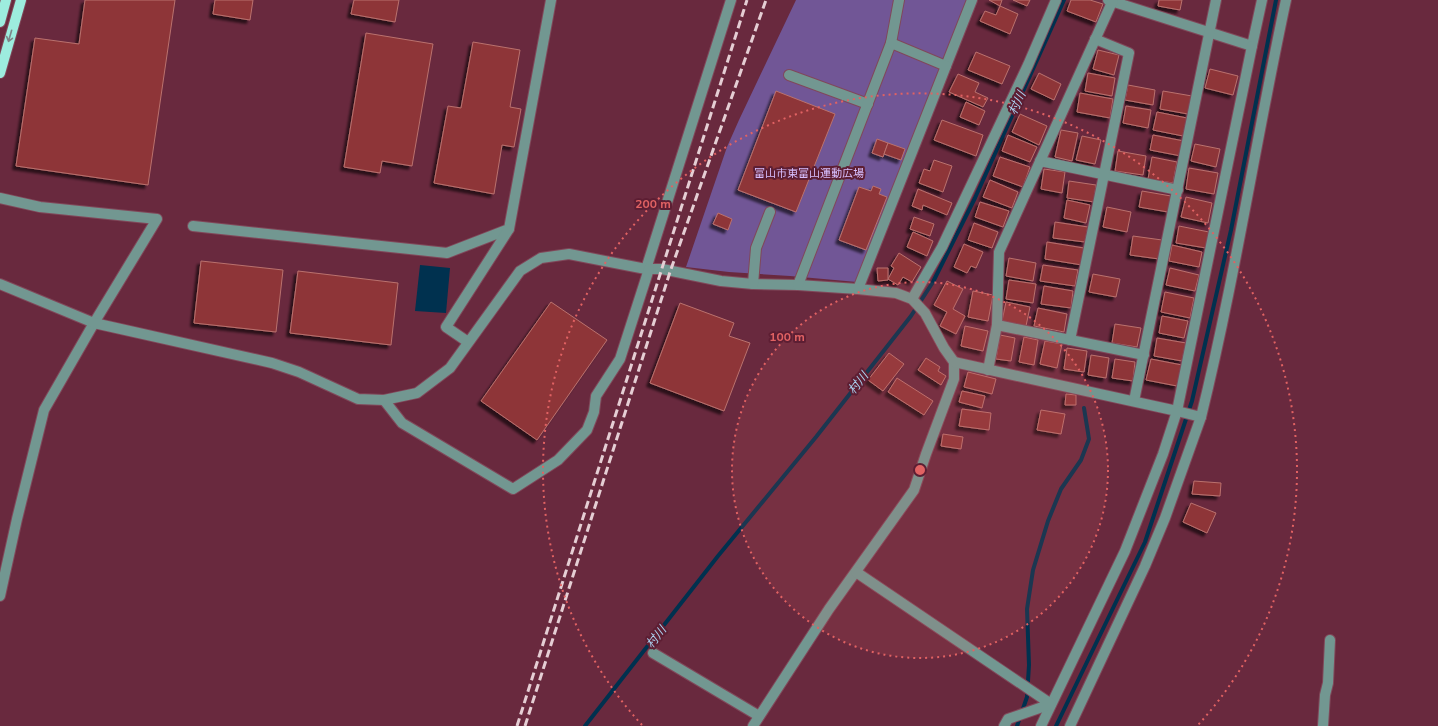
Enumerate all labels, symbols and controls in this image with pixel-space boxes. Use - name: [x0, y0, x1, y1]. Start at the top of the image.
- one-way arrow: [6, 29, 13, 42]
- water label: 村川: [1005, 87, 1030, 117]
- park label: 富山市東富山運動広場: [754, 166, 864, 181]
- text: 200 m: [635, 196, 671, 212]
- text: 100 m: [769, 329, 805, 345]
- water label: 村川: [844, 367, 873, 397]
- centre of rings: [913, 463, 927, 477]
- water label: 村川: [642, 621, 671, 651]

